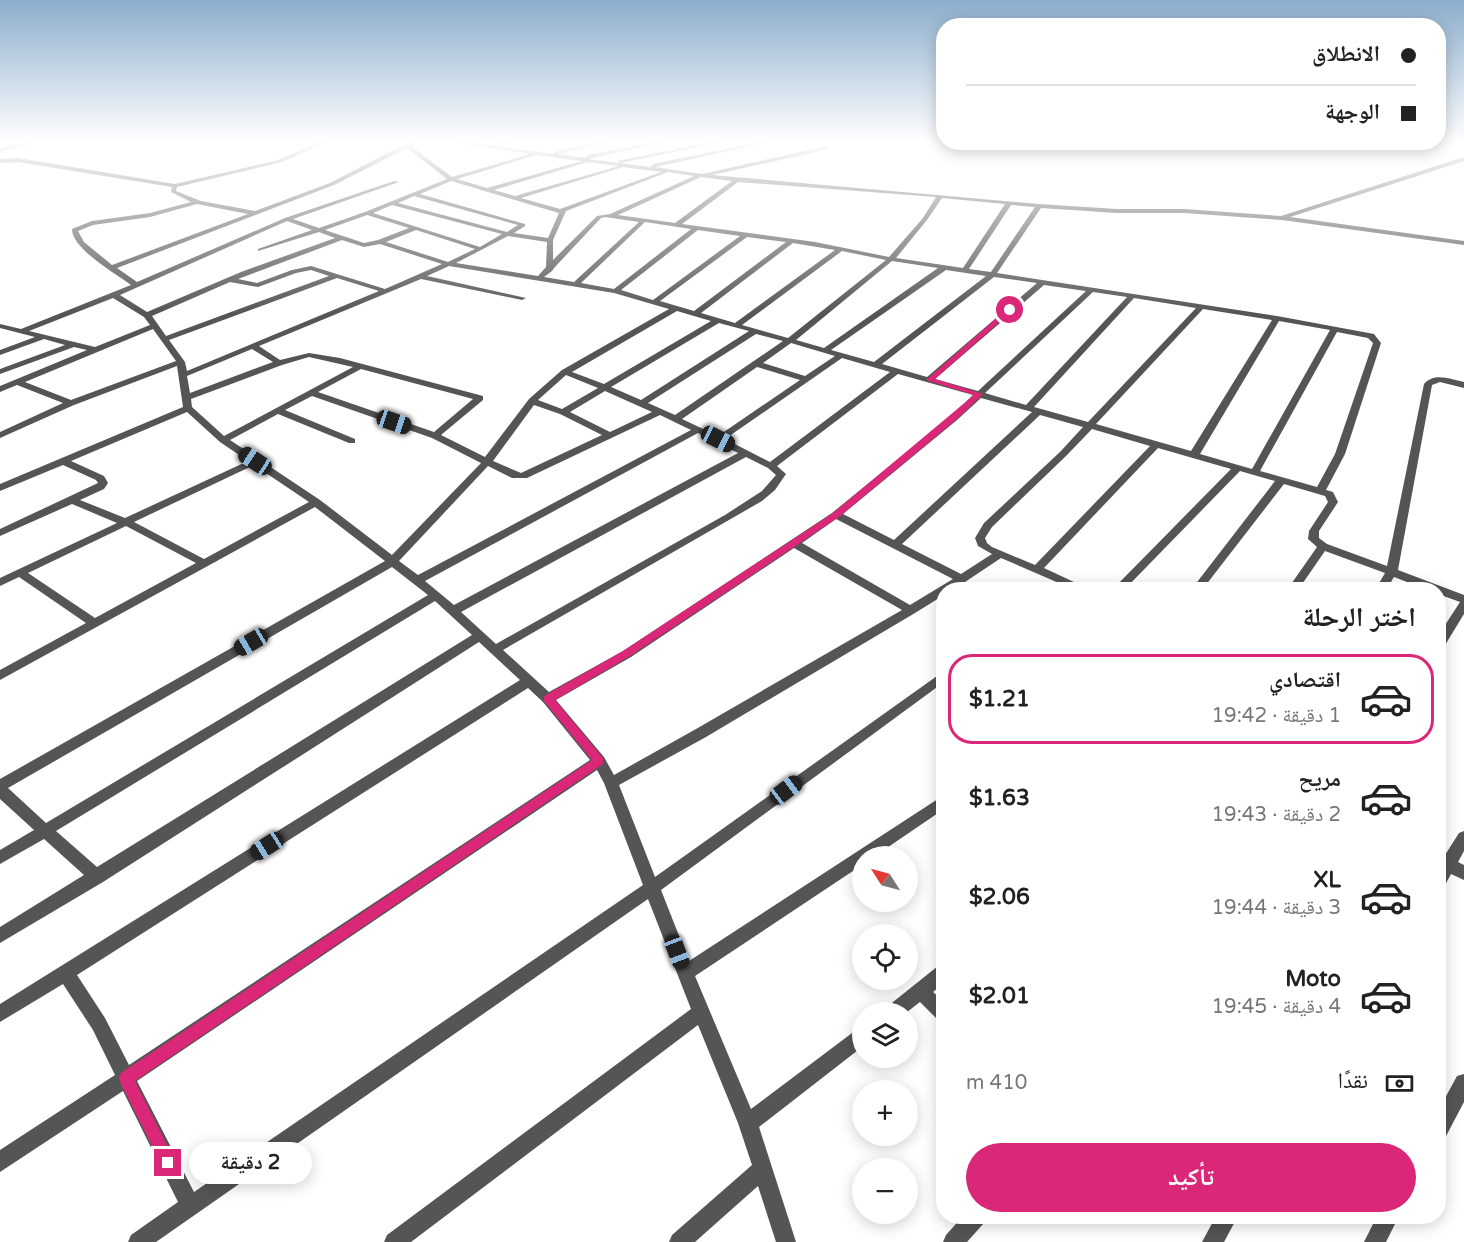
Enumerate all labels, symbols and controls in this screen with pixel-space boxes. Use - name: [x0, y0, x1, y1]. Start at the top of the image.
- text: الانطلاق: [1312, 41, 1380, 67]
- text: الوجهة: [1325, 99, 1380, 125]
- route start: [996, 296, 1023, 323]
- car: [374, 408, 414, 436]
- car: [698, 423, 738, 455]
- car: [235, 444, 275, 478]
- text: اختر الرحلة: [1302, 601, 1416, 634]
- car: [231, 625, 271, 659]
- text: اقتصادي: [1269, 667, 1341, 693]
- icon: car: [1359, 672, 1413, 726]
- text: $1.21: [969, 686, 1030, 712]
- text: 1 دقيقة · 19:42: [1212, 704, 1341, 728]
- text: مريح: [1298, 766, 1341, 792]
- icon: car: [1359, 771, 1413, 825]
- car: [766, 772, 806, 808]
- text: $1.63: [969, 785, 1030, 811]
- text: 2 دقيقة · 19:43: [1212, 803, 1341, 827]
- car: [247, 829, 287, 863]
- north arrow: [852, 846, 918, 912]
- map controls: [852, 846, 918, 1224]
- text: XL: [1314, 867, 1341, 893]
- icon: car: [1359, 870, 1413, 924]
- text: $2.06: [969, 884, 1030, 910]
- text: 3 دقيقة · 19:44: [1212, 896, 1341, 920]
- button: locate: [852, 924, 918, 990]
- car: [662, 932, 692, 972]
- text: Moto: [1285, 966, 1341, 992]
- icon: car: [1359, 969, 1413, 1023]
- text: $2.01: [969, 983, 1030, 1009]
- text: 4 دقيقة · 19:45: [1212, 995, 1341, 1019]
- button: layers: [852, 1002, 918, 1068]
- icon: cash: [1383, 1067, 1416, 1100]
- text: نقدًا: [1338, 1068, 1368, 1094]
- text: 410 m: [966, 1071, 1027, 1095]
- button: +: [852, 1080, 918, 1146]
- callout: 2 دقيقة: [189, 1142, 312, 1184]
- button: تأكيد: [966, 1143, 1416, 1212]
- route end: [154, 1149, 181, 1176]
- text: 2 دقيقة: [221, 1151, 280, 1175]
- button: −: [852, 1158, 918, 1224]

